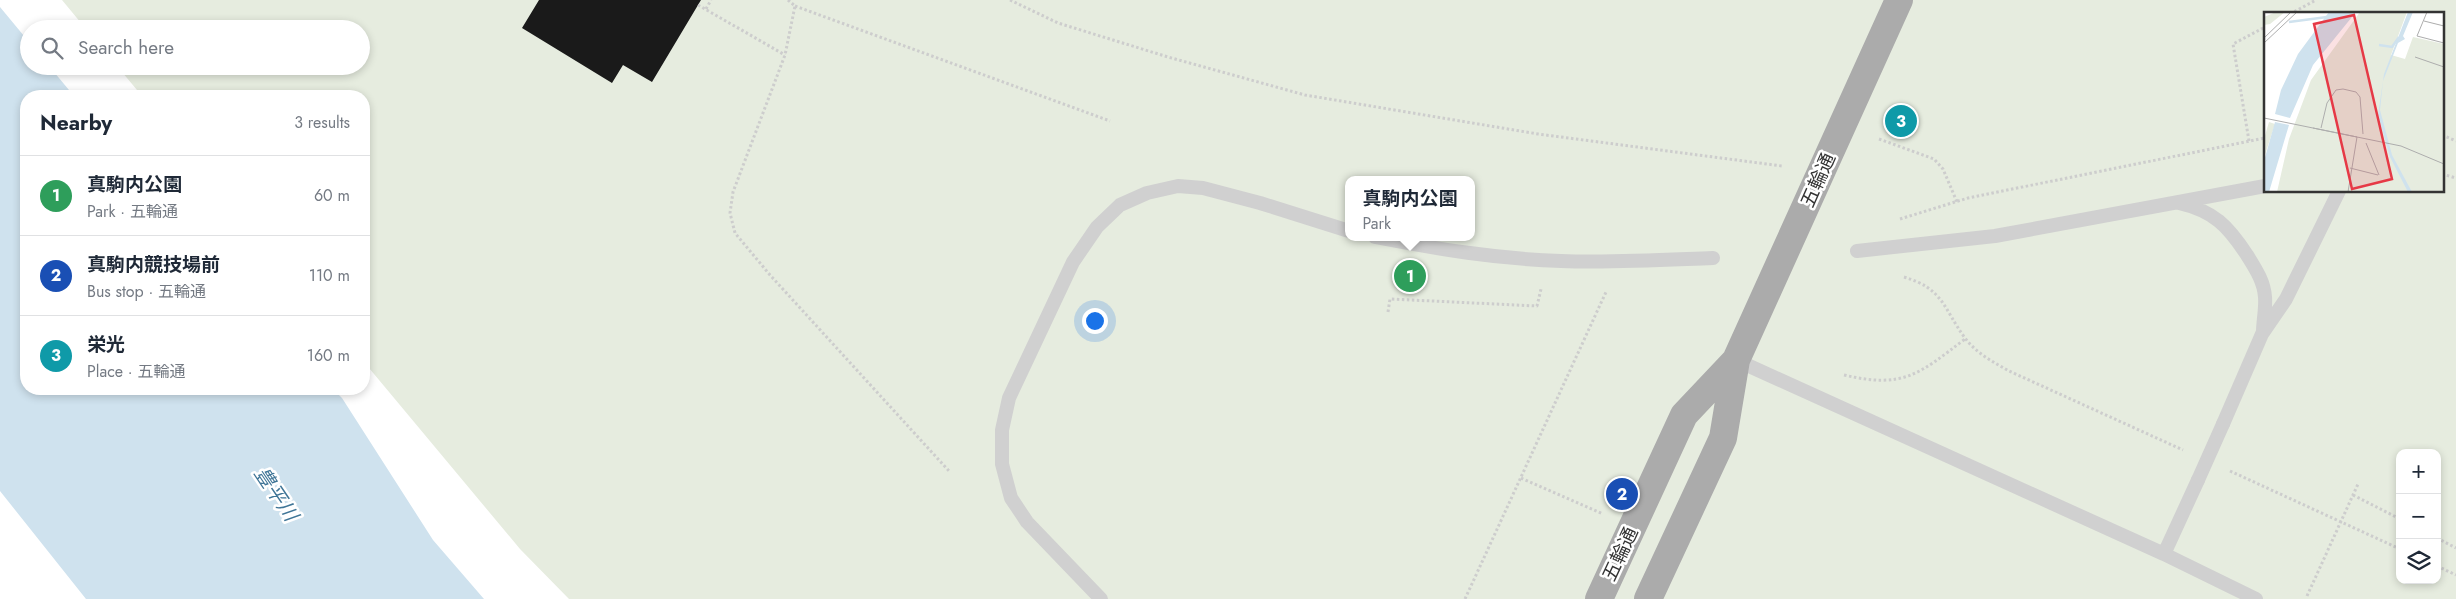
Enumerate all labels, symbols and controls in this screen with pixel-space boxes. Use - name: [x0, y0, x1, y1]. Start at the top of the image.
- inset map: [2264, 12, 2444, 192]
- search box: [20, 20, 370, 75]
- icon: search: [38, 34, 66, 62]
- text: Search here: [78, 34, 174, 61]
- pin: 3: [1885, 102, 1917, 140]
- text: Nearby: [40, 108, 112, 138]
- text: 3 results: [294, 111, 350, 134]
- street label: 五輪通: [1794, 148, 1842, 212]
- text: 真駒内公園: [87, 171, 182, 198]
- popup: [1345, 176, 1475, 241]
- text: 1: [52, 184, 60, 207]
- text: 60 m: [314, 184, 350, 207]
- text: 真駒内公園: [1362, 185, 1458, 212]
- text: Park · 五輪通: [87, 200, 178, 223]
- text: Park: [1362, 212, 1391, 235]
- text: 真駒内競技場前: [87, 251, 220, 278]
- pin: 1: [1394, 257, 1426, 295]
- text: 2: [51, 264, 61, 287]
- text: 110 m: [309, 264, 350, 287]
- text: Bus stop · 五輪通: [87, 280, 206, 303]
- your location: [1082, 308, 1108, 334]
- text: 栄光: [87, 331, 125, 358]
- text: 3: [51, 344, 61, 367]
- text: 160 m: [307, 344, 350, 367]
- text: Place · 五輪通: [87, 360, 185, 383]
- map controls: [2396, 449, 2441, 584]
- button: +: [2396, 449, 2441, 494]
- water label: 豊平川: [247, 461, 306, 529]
- pin: 2: [1606, 475, 1638, 513]
- button: −: [2396, 494, 2441, 539]
- street label: 五輪通: [1596, 522, 1644, 586]
- button: layers: [2396, 539, 2441, 584]

